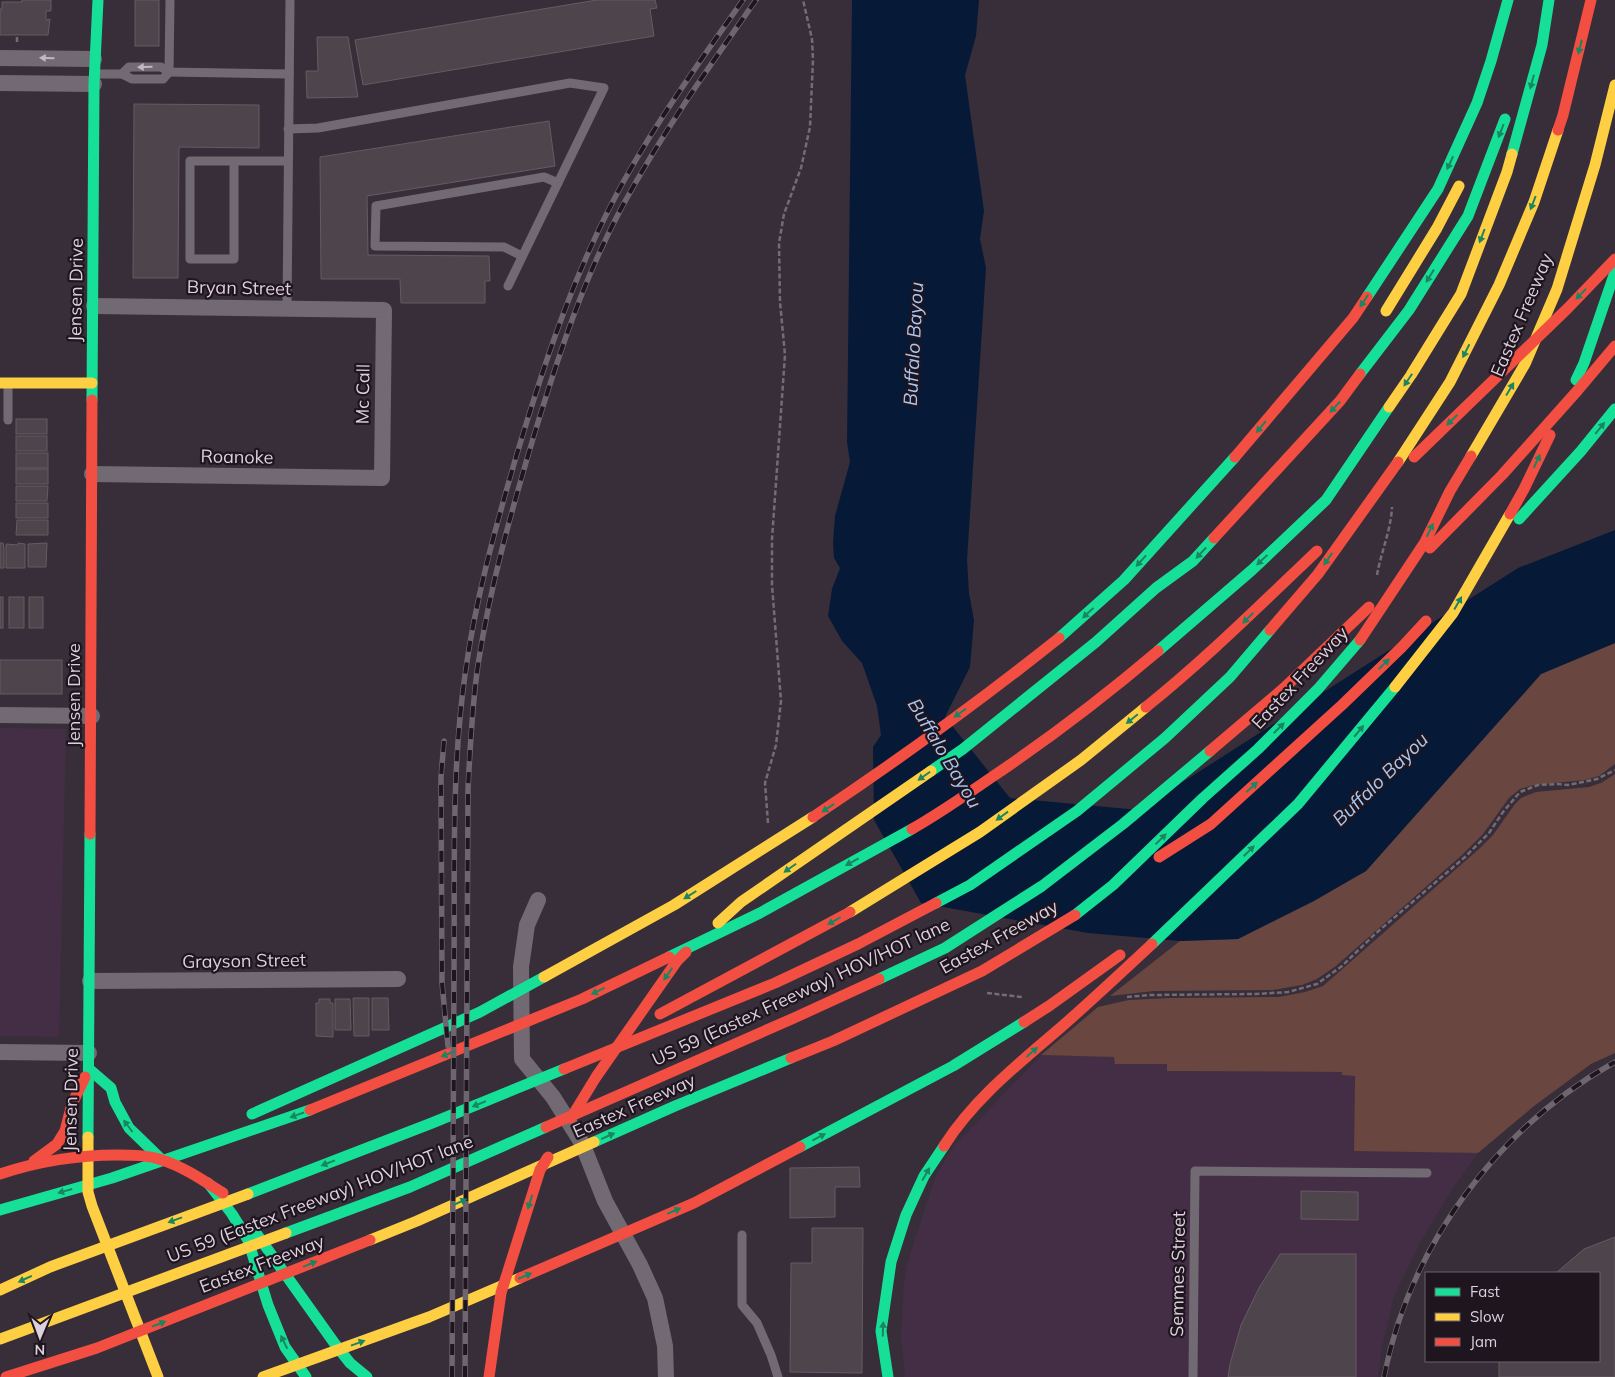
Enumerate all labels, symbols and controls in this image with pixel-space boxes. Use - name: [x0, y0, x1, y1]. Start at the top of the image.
- one-way arrow: [1576, 40, 1584, 55]
- one-way arrow: [39, 54, 55, 62]
- one-way arrow: [137, 63, 153, 71]
- one-way arrow: [1527, 74, 1535, 89]
- one-way arrow: [1497, 123, 1504, 138]
- one-way arrow: [1446, 156, 1454, 170]
- one-way arrow: [1529, 196, 1537, 211]
- one-way arrow: [1478, 229, 1485, 244]
- street label: Jensen Drive: [63, 238, 88, 342]
- street label: Eastex Freeway: [1485, 249, 1558, 380]
- one-way arrow: [1426, 270, 1435, 283]
- street label: Bryan Street: [187, 275, 291, 300]
- water label: Buffalo Bayou: [898, 281, 928, 407]
- one-way arrow: [1575, 288, 1587, 300]
- one-way arrow: [1359, 294, 1369, 308]
- one-way arrow: [1462, 343, 1470, 358]
- street label: Mc Call: [350, 364, 375, 424]
- one-way arrow: [1403, 373, 1412, 387]
- one-way arrow: [1505, 382, 1514, 395]
- one-way arrow: [1329, 401, 1340, 414]
- one-way arrow: [1447, 414, 1459, 426]
- one-way arrow: [1256, 420, 1267, 433]
- one-way arrow: [1594, 422, 1605, 435]
- street label: Roanoke: [200, 444, 274, 469]
- one-way arrow: [1534, 454, 1542, 468]
- one-way arrow: [1426, 523, 1434, 538]
- one-way arrow: [1195, 546, 1207, 558]
- one-way arrow: [1323, 552, 1333, 566]
- one-way arrow: [1135, 554, 1147, 566]
- one-way arrow: [1257, 554, 1269, 566]
- one-way arrow: [1454, 596, 1463, 610]
- one-way arrow: [1082, 607, 1094, 619]
- one-way arrow: [1242, 612, 1254, 624]
- street label: Eastex Freeway: [1246, 621, 1353, 734]
- street label: Jensen Drive: [62, 643, 85, 747]
- one-way arrow: [1378, 658, 1390, 670]
- water label: Buffalo Bayou: [903, 694, 987, 812]
- one-way arrow: [953, 708, 967, 718]
- one-way arrow: [1126, 713, 1139, 724]
- one-way arrow: [1273, 722, 1285, 734]
- one-way arrow: [1353, 726, 1365, 738]
- water label: Buffalo Bayou: [1327, 727, 1433, 831]
- one-way arrow: [917, 771, 931, 781]
- one-way arrow: [1246, 781, 1259, 792]
- one-way arrow: [821, 803, 834, 813]
- one-way arrow: [996, 811, 1009, 822]
- one-way arrow: [1154, 833, 1166, 845]
- one-way arrow: [1243, 845, 1255, 857]
- one-way arrow: [844, 858, 859, 866]
- one-way arrow: [783, 863, 796, 873]
- one-way arrow: [684, 890, 697, 900]
- street label: Eastex Freeway: [935, 894, 1062, 979]
- street label: US 59 (Eastex Freeway) HOV/HOT lane: [648, 912, 953, 1071]
- one-way arrow: [828, 916, 841, 925]
- street label: Grayson Street: [182, 948, 306, 973]
- one-way arrow: [663, 967, 673, 981]
- one-way arrow: [591, 987, 605, 995]
- one-way arrow: [1026, 1046, 1038, 1058]
- street label: Jensen Drive: [58, 1048, 83, 1152]
- one-way arrow: [440, 1050, 455, 1058]
- street label: Eastex Freeway: [569, 1068, 699, 1143]
- one-way arrow: [471, 1100, 486, 1108]
- one-way arrow: [290, 1112, 305, 1119]
- one-way arrow: [123, 1119, 133, 1133]
- street label: US 59 (Eastex Freeway) HOV/HOT lane: [164, 1131, 476, 1267]
- one-way arrow: [601, 1131, 615, 1139]
- one-way arrow: [812, 1133, 826, 1141]
- one-way arrow: [320, 1160, 335, 1168]
- one-way arrow: [921, 1167, 930, 1180]
- one-way arrow: [57, 1188, 72, 1196]
- one-way arrow: [526, 1195, 534, 1210]
- one-way arrow: [453, 1197, 467, 1205]
- one-way arrow: [667, 1207, 681, 1215]
- street label: Semmes Street: [1165, 1211, 1190, 1337]
- one-way arrow: [168, 1217, 183, 1224]
- street label: Eastex Freeway: [197, 1230, 327, 1298]
- one-way arrow: [303, 1260, 317, 1268]
- one-way arrow: [518, 1271, 532, 1279]
- legend: [1425, 1272, 1600, 1362]
- one-way arrow: [18, 1275, 32, 1283]
- text: Fast: [1470, 1282, 1500, 1301]
- text: Slow: [1470, 1307, 1504, 1326]
- north arrow: [15, 1312, 65, 1362]
- one-way arrow: [152, 1319, 166, 1327]
- one-way arrow: [879, 1320, 887, 1336]
- text: Jam: [1470, 1332, 1497, 1351]
- one-way arrow: [280, 1335, 288, 1350]
- one-way arrow: [351, 1339, 366, 1347]
- text: N: [34, 1341, 45, 1359]

